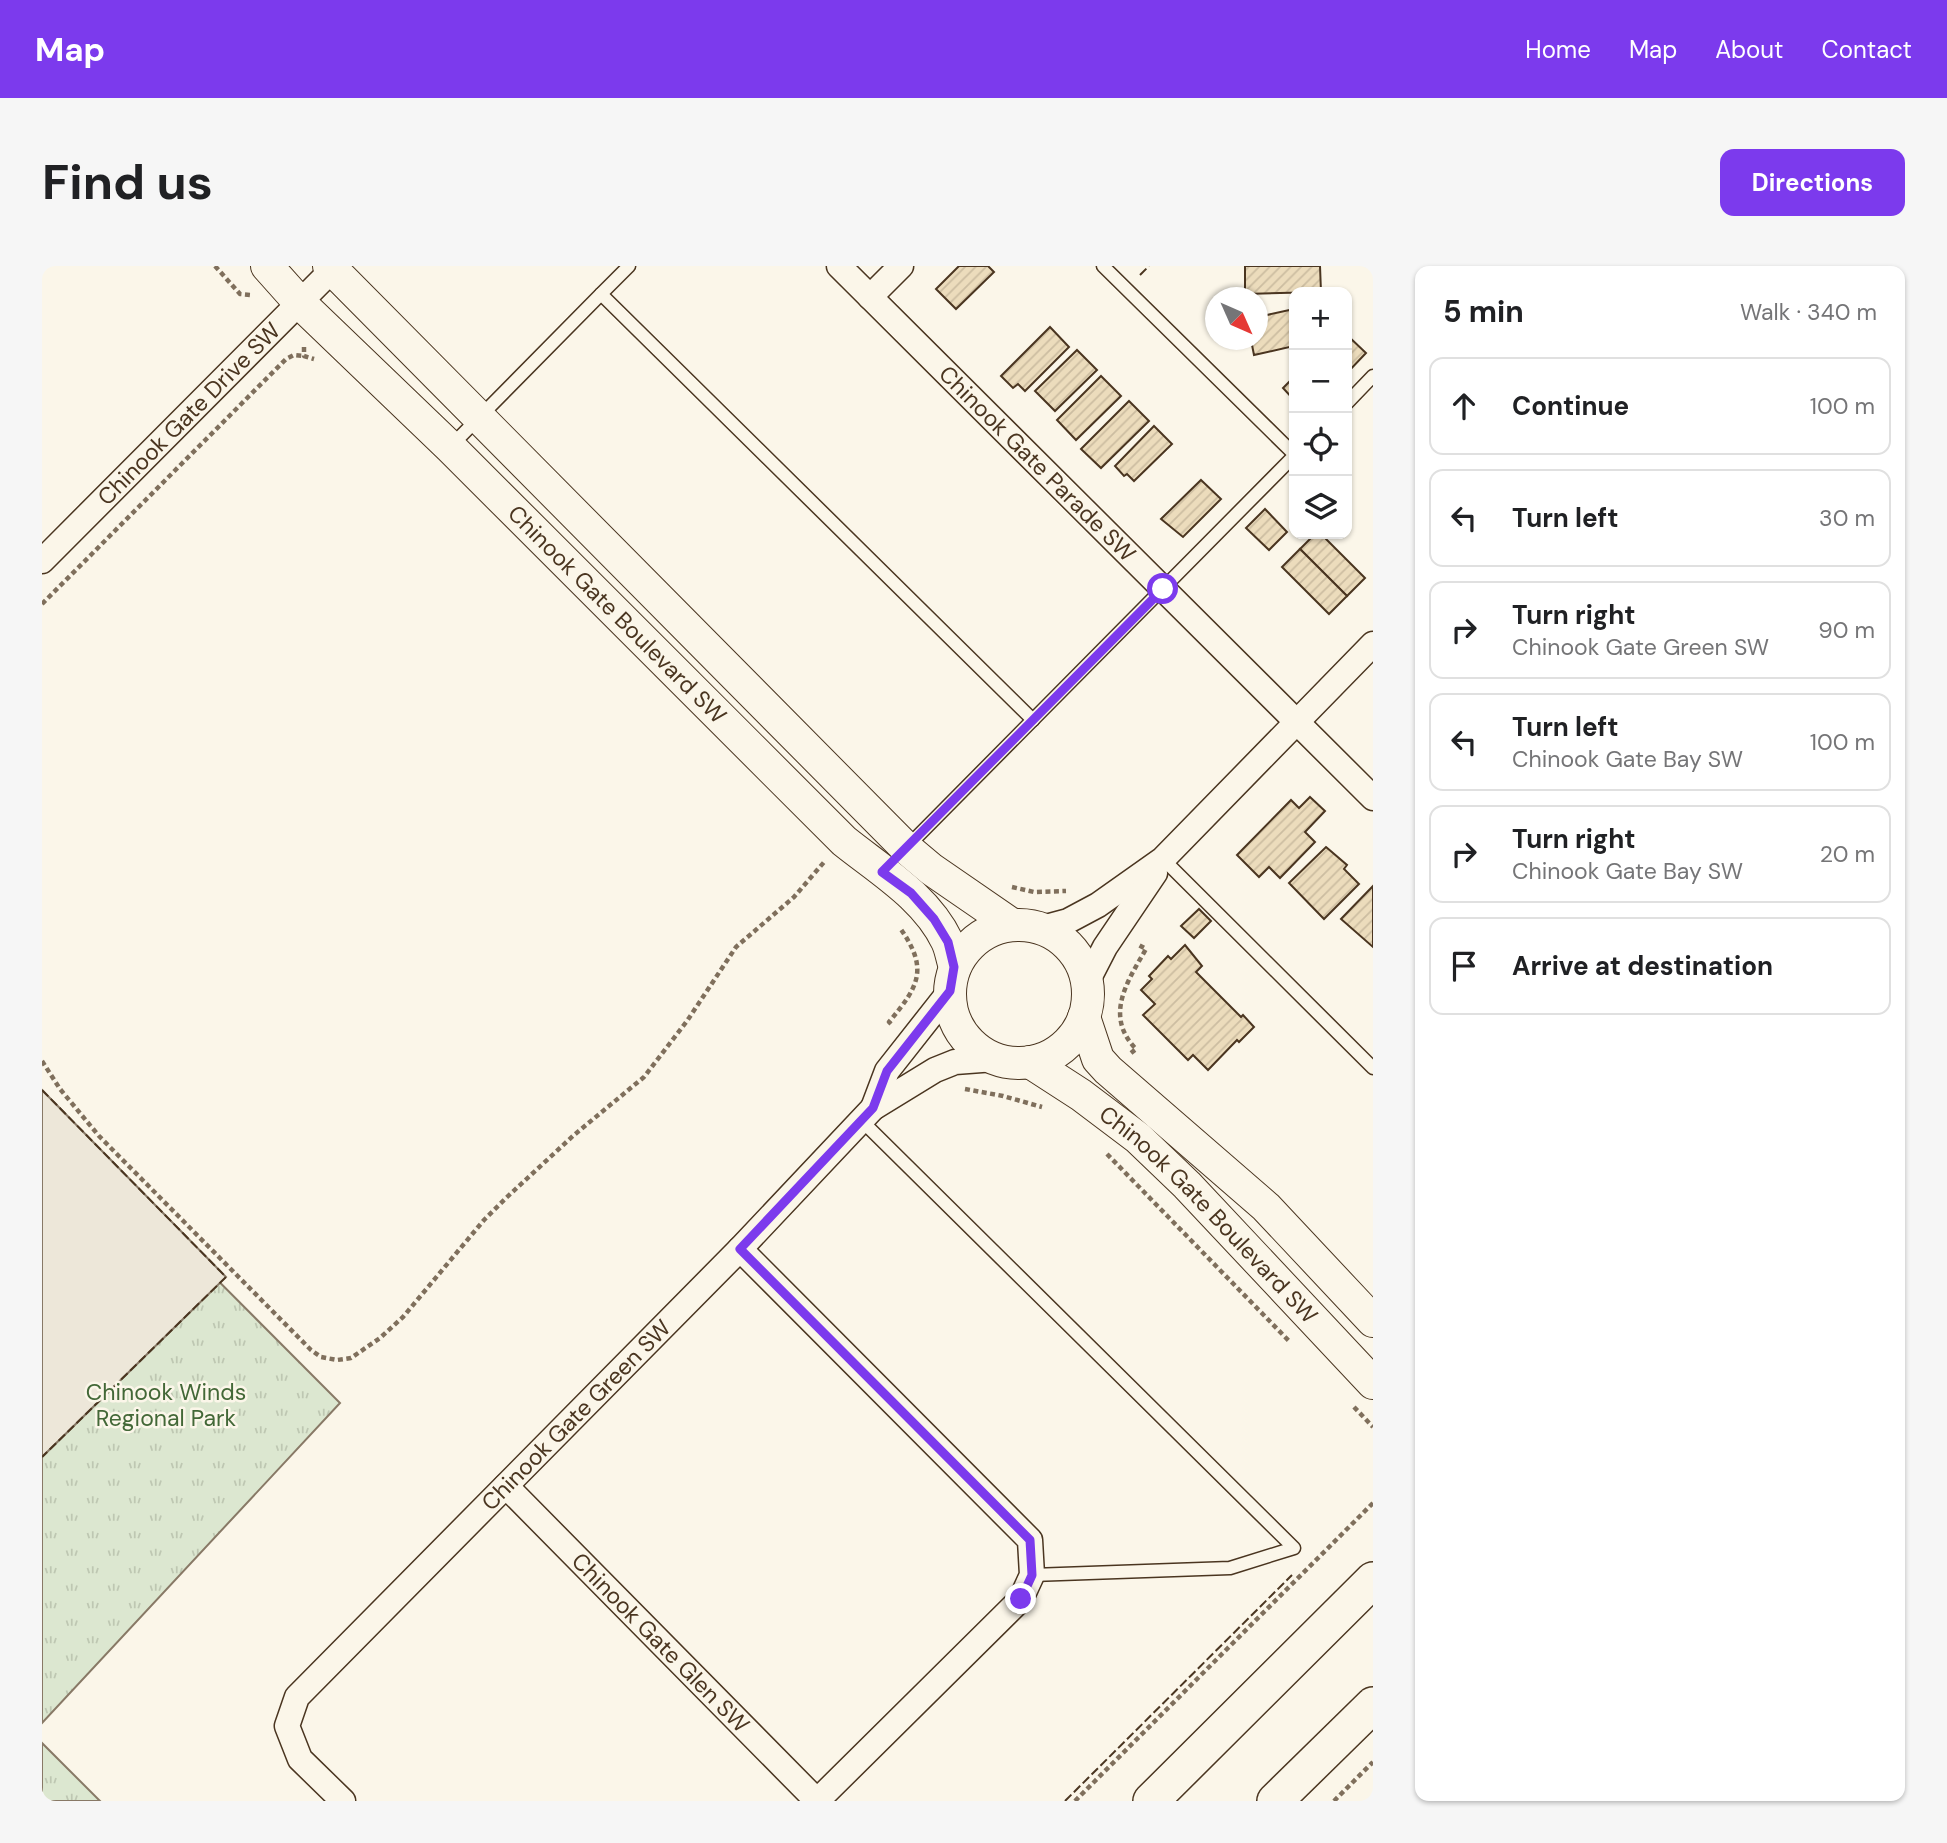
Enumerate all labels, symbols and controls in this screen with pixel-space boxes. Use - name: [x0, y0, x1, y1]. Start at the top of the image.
- text: Map: [35, 28, 105, 71]
- text: Home: [1525, 34, 1591, 65]
- text: Map: [1629, 34, 1677, 65]
- text: About: [1715, 34, 1784, 65]
- text: Contact: [1822, 34, 1912, 65]
- button: Directions: [1720, 149, 1905, 216]
- text: Find us: [42, 150, 213, 214]
- north arrow: [1205, 287, 1268, 350]
- map controls: [1289, 287, 1352, 539]
- button: +: [1289, 287, 1352, 350]
- text: 5 min: [1443, 292, 1524, 331]
- text: Walk · 340 m: [1740, 297, 1877, 327]
- street label: Chinook Gate Drive SW: [91, 316, 287, 512]
- button: −: [1289, 350, 1352, 413]
- street label: Chinook Gate Parade SW: [932, 359, 1142, 568]
- icon: ahead: [1445, 387, 1483, 425]
- text: Continue: [1512, 389, 1629, 423]
- text: 100 m: [1810, 391, 1875, 421]
- button: locate: [1289, 413, 1352, 476]
- button: layers: [1289, 476, 1352, 539]
- street label: Chinook Gate Boulevard SW: [501, 498, 733, 730]
- icon: left: [1445, 499, 1483, 537]
- text: Turn left: [1512, 501, 1619, 535]
- text: 30 m: [1819, 503, 1875, 533]
- route start: [1147, 573, 1178, 604]
- text: Turn right: [1512, 598, 1636, 632]
- icon: right: [1445, 611, 1483, 649]
- text: 90 m: [1818, 615, 1875, 645]
- text: Chinook Gate Green SW: [1512, 632, 1769, 662]
- text: Turn left: [1512, 710, 1619, 744]
- icon: left: [1445, 723, 1483, 761]
- text: 100 m: [1810, 727, 1875, 757]
- text: Chinook Gate Bay SW: [1512, 744, 1743, 774]
- text: Turn right: [1512, 822, 1636, 856]
- icon: right: [1445, 835, 1483, 873]
- text: 20 m: [1820, 839, 1875, 869]
- text: Chinook Gate Bay SW: [1512, 856, 1743, 886]
- icon: arrive: [1445, 947, 1483, 985]
- text: Arrive at destination: [1512, 949, 1773, 983]
- street label: Chinook Gate Boulevard SW: [1093, 1099, 1324, 1330]
- street label: Chinook Gate Green SW: [475, 1313, 677, 1517]
- park label: Chinook Winds Regional Park: [86, 1377, 246, 1433]
- street label: Chinook Gate Glen SW: [565, 1546, 756, 1739]
- route end: [1005, 1583, 1036, 1614]

